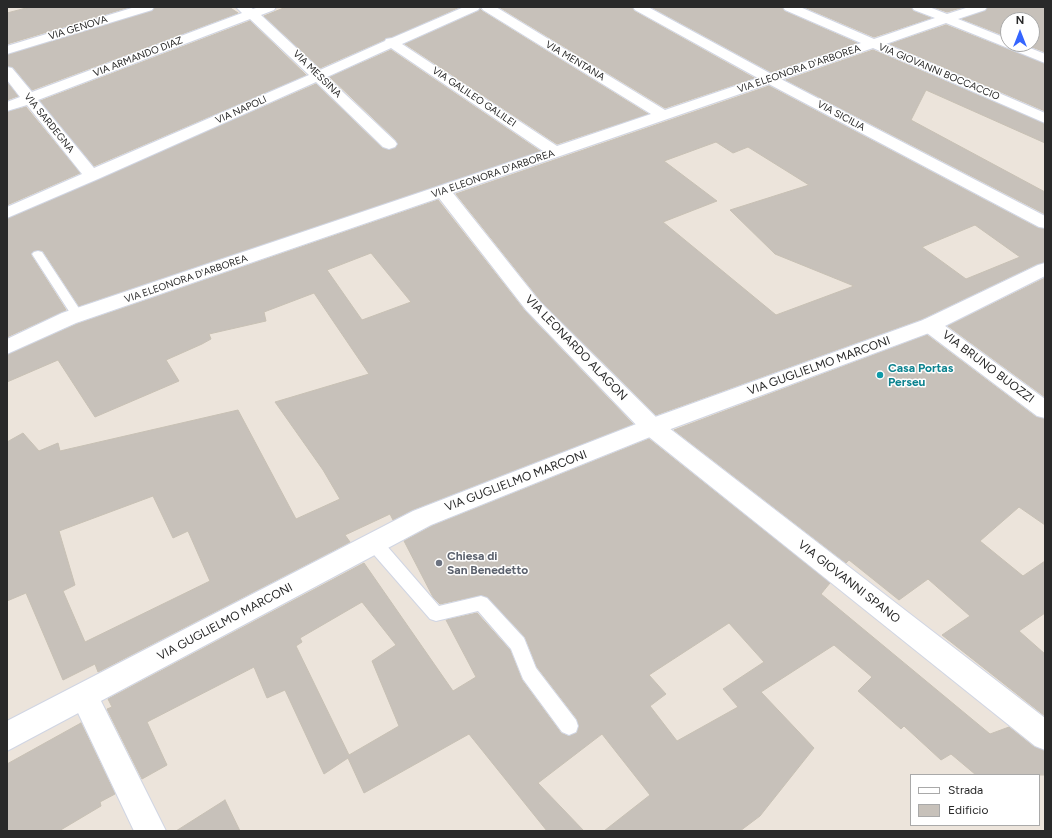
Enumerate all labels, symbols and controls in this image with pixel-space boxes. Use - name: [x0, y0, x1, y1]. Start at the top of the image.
- north arrow: [1000, 12, 1040, 52]
- street label: VIA GENOVA: [47, 13, 109, 43]
- text: N: [1016, 14, 1024, 27]
- street label: VIA ARMANDO DIAZ: [92, 34, 184, 80]
- street label: VIA MENTANA: [543, 39, 607, 83]
- street label: VIA GIOVANNI BOCCACCIO: [877, 41, 1001, 103]
- street label: VIA ELEONORA D'ARBOREA: [736, 42, 862, 96]
- street label: VIA MESSINA: [290, 48, 344, 100]
- street label: VIA GALILEO GALILEI: [430, 64, 518, 130]
- street label: VIA SARDEGNA: [21, 91, 77, 155]
- street label: VIA NAPOLI: [214, 93, 268, 127]
- street label: VIA SICILIA: [815, 98, 867, 134]
- street label: VIA ELEONORA D'ARBOREA: [430, 147, 556, 201]
- street label: VIA ELEONORA D'ARBOREA: [123, 252, 249, 306]
- street label: VIA LEONARDO ALAGON: [522, 292, 630, 404]
- street label: VIA BRUNO BUOZZI: [939, 328, 1037, 406]
- street label: VIA GUGLIELMO MARCONI: [746, 333, 892, 399]
- place label: Casa Portas Perseu: [888, 361, 953, 389]
- marker: Casa Portas Perseu: [875, 370, 885, 380]
- street label: VIA GUGLIELMO MARCONI: [443, 447, 589, 515]
- street label: VIA GIOVANNI SPANO: [795, 538, 903, 626]
- place label: Chiesa di San Benedetto: [447, 549, 528, 577]
- marker: Chiesa di San Benedetto: [434, 558, 444, 568]
- street label: VIA GUGLIELMO MARCONI: [155, 580, 295, 664]
- legend: [910, 774, 1040, 826]
- text: Strada: [948, 783, 983, 797]
- text: Edificio: [948, 803, 988, 817]

